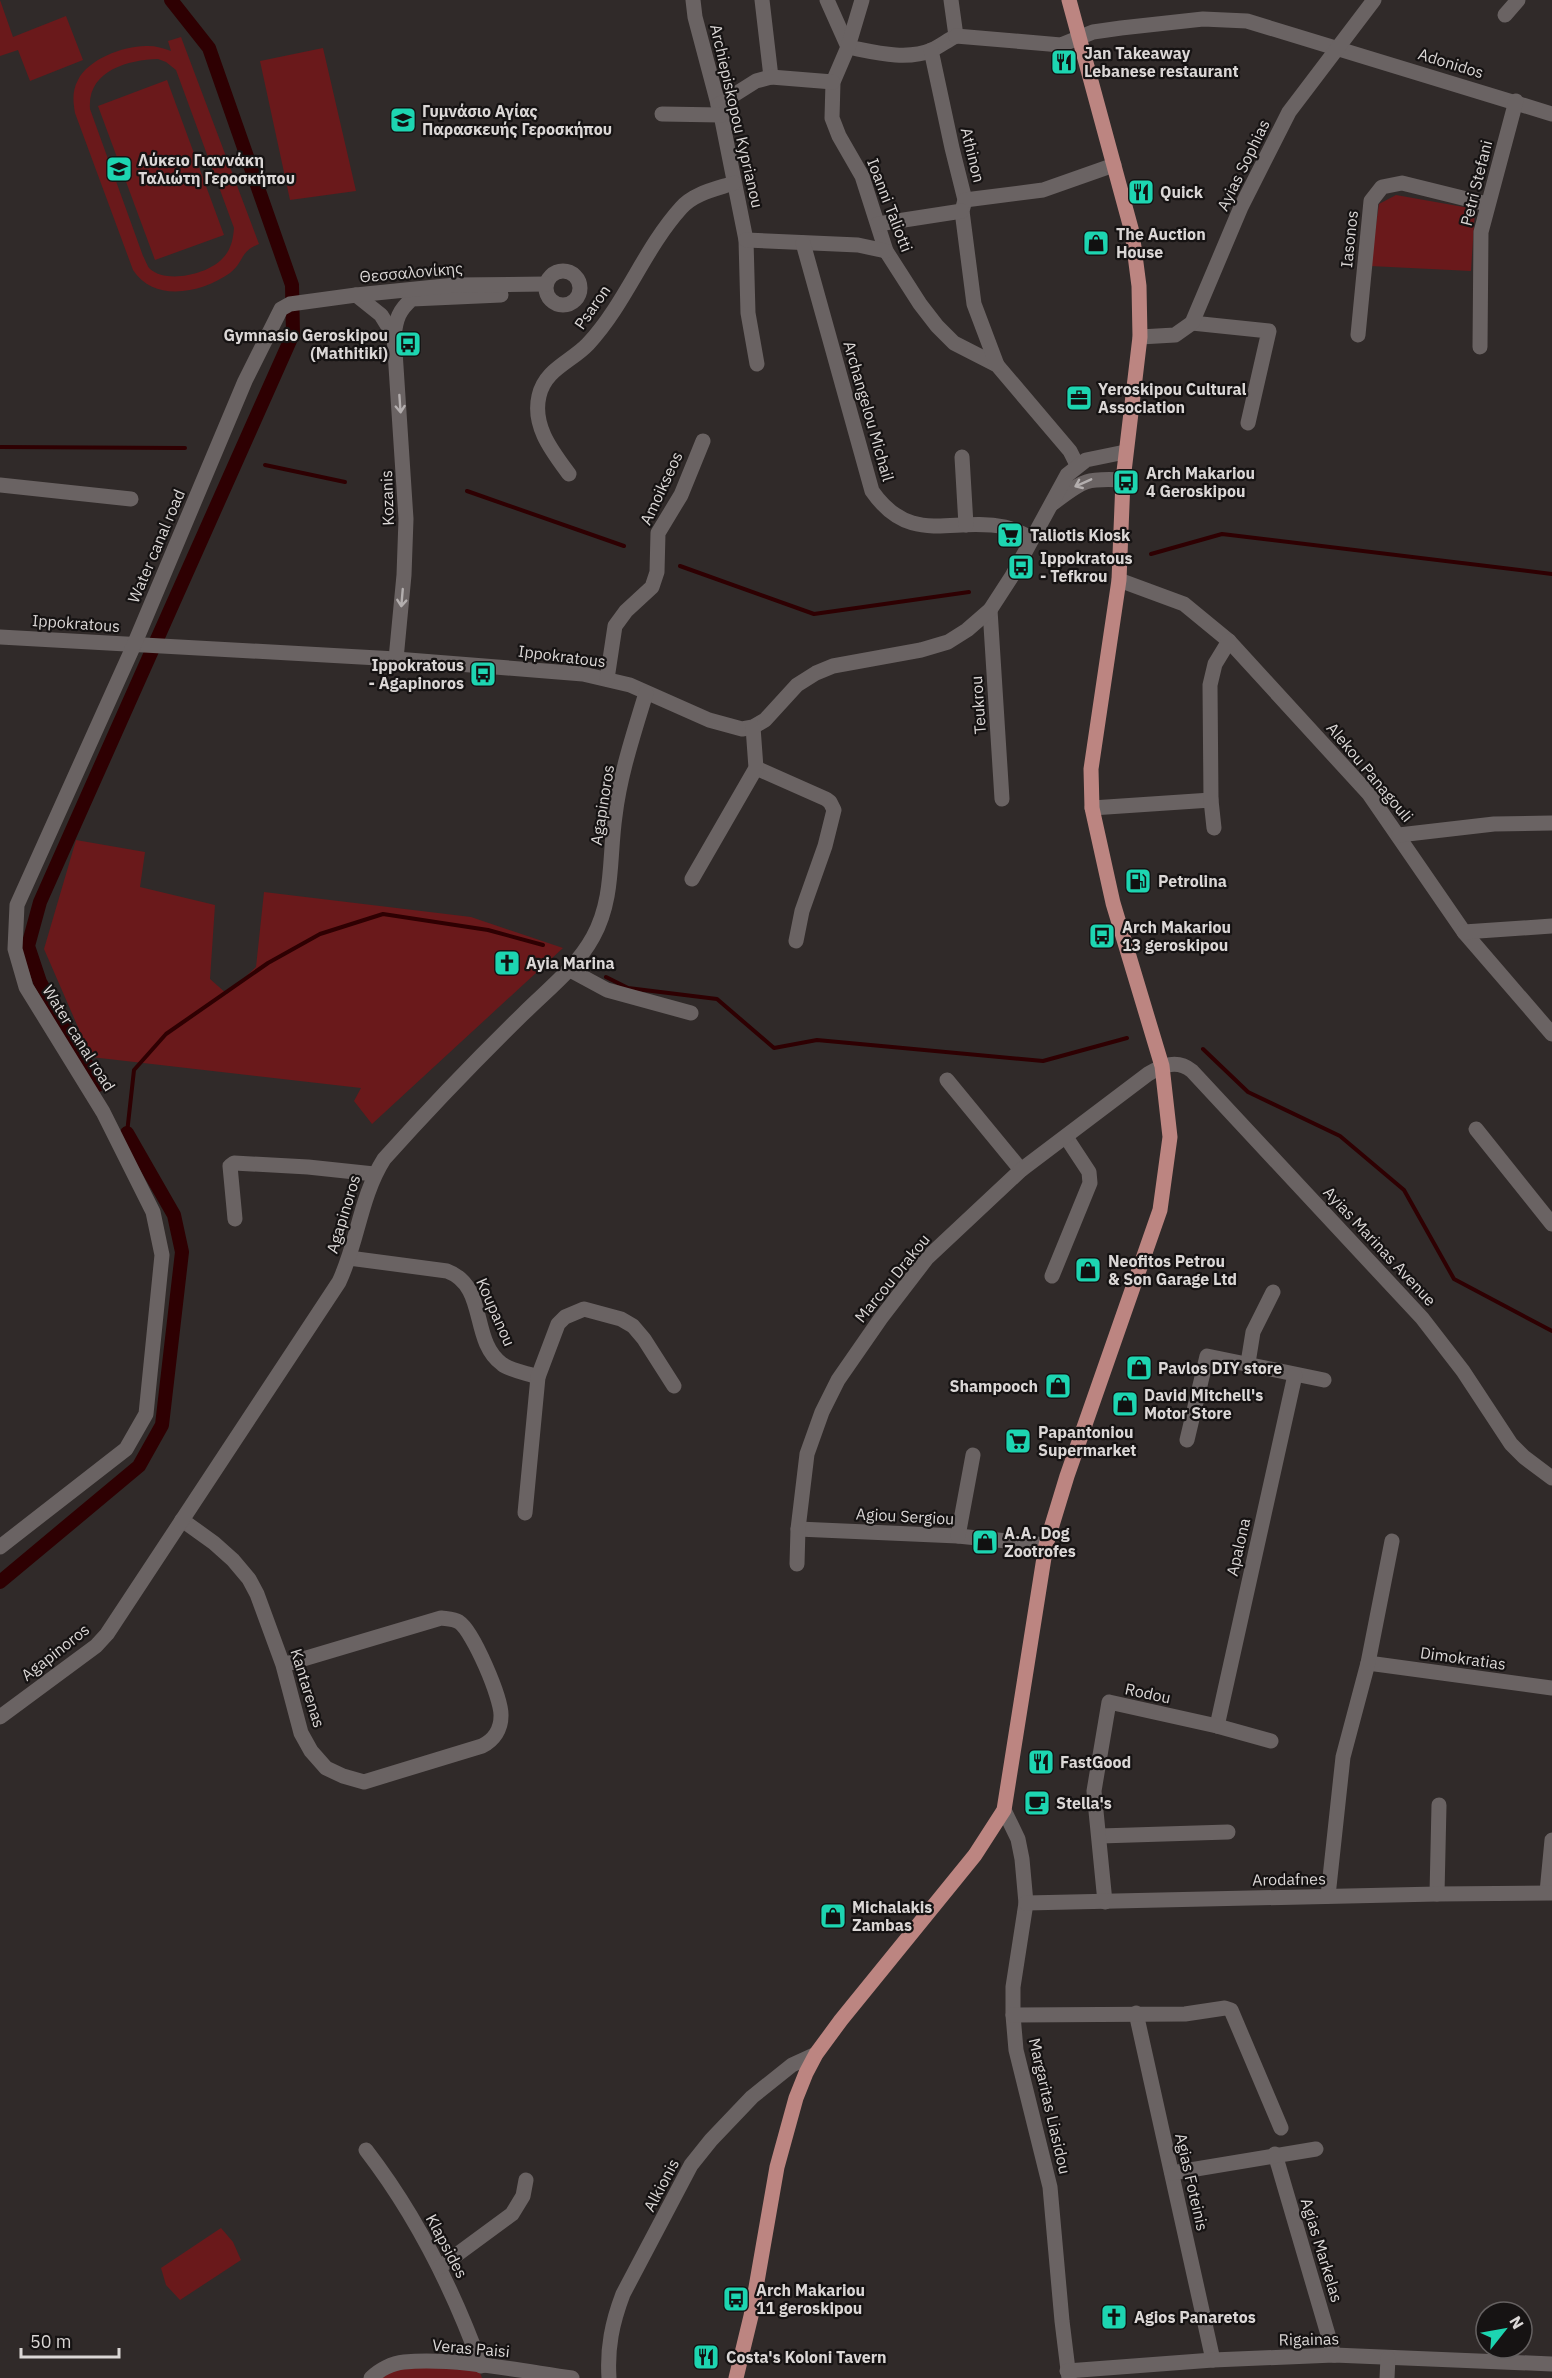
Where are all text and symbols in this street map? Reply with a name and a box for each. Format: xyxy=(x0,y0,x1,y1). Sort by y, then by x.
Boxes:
street label: Archiepiskopou Kyprianou xyxy=(706,22,768,210)
place label: Jan Takeaway Lebanese restaurant xyxy=(1084,43,1239,81)
street label: Adonidos xyxy=(1416,44,1486,82)
restaurant icon: Jan Takeaway Lebanese restaurant xyxy=(1049,47,1079,77)
place label: Γυμνάσιο Αγίας Παρασκευής Γεροσκήπου xyxy=(422,101,612,139)
school or university icon: Γυμνάσιο Αγίας Παρασκευής Γεροσκήπου xyxy=(388,105,418,135)
street label: Ayias Sophias xyxy=(1212,116,1274,214)
street label: Athinon xyxy=(957,125,989,185)
street label: Petri Stefani xyxy=(1456,138,1496,228)
place label: Λύκειο Γιαννάκη Ταλιώτη Γεροσκήπου xyxy=(138,150,295,188)
school or university icon: Λύκειο Γιαννάκη Ταλιώτη Γεροσκήπου xyxy=(104,154,134,184)
street label: Ioanni Taliotti xyxy=(863,155,917,255)
restaurant icon: Quick xyxy=(1126,177,1156,207)
place label: Quick xyxy=(1160,182,1204,202)
street label: Iasonos xyxy=(1336,209,1362,269)
place label: The Auction House xyxy=(1116,224,1206,262)
shop icon: The Auction House xyxy=(1081,228,1111,258)
street label: Θεσσαλονίκης xyxy=(359,258,464,286)
street label: Psaron xyxy=(570,281,614,333)
place label: Gymnasio Geroskipou (Mathitiki) xyxy=(224,325,388,363)
bus stop icon: Gymnasio Geroskipou (Mathitiki) xyxy=(393,329,423,359)
street label: Archangelou Michail xyxy=(839,338,899,484)
place label: Yeroskipou Cultural Association xyxy=(1098,379,1246,417)
office icon: Yeroskipou Cultural Association xyxy=(1064,383,1094,413)
one-way arrow xyxy=(394,393,405,413)
street label: Amoikseos xyxy=(635,448,687,528)
place label: Arch Makariou 4 Geroskipou xyxy=(1146,463,1255,501)
bus stop icon: Arch Makariou 4 Geroskipou xyxy=(1111,467,1141,497)
street label: Kozanis xyxy=(376,470,398,526)
one-way arrow xyxy=(1075,478,1093,490)
street label: Water canal road xyxy=(123,486,189,606)
supermarket icon: Taliotis Kiosk xyxy=(995,520,1025,550)
place label: Taliotis Kiosk xyxy=(1030,525,1131,545)
place label: Ippokratous - Tefkrou xyxy=(1040,548,1133,586)
bus stop icon: Ippokratous - Tefkrou xyxy=(1006,552,1036,582)
one-way arrow xyxy=(396,588,407,608)
street label: Ippokratous xyxy=(31,610,121,636)
street label: Ippokratous xyxy=(517,641,607,671)
place label: Ippokratous - Agapinoros xyxy=(369,655,464,693)
bus stop icon: Ippokratous - Agapinoros xyxy=(468,659,498,689)
street label: Teukrou xyxy=(966,675,990,735)
street label: Alekou Panagouli xyxy=(1323,718,1417,826)
street label: Agapinoros xyxy=(586,763,618,847)
fuel station icon: Petrolina xyxy=(1123,866,1153,896)
place label: Petrolina xyxy=(1158,871,1227,891)
place label: Arch Makariou 13 geroskipou xyxy=(1122,917,1231,955)
bus stop icon: Arch Makariou 13 geroskipou xyxy=(1087,921,1117,951)
church icon: Ayia Marina xyxy=(492,948,522,978)
place label: Ayia Marina xyxy=(526,953,615,973)
street label: Water canal road xyxy=(38,981,120,1095)
street label: Agapinoros xyxy=(322,1172,364,1256)
street label: Ayias Marinas Avenue xyxy=(1319,1182,1441,1310)
street label: Marcou Drakou xyxy=(850,1230,934,1326)
place label: Neofitos Petrou & Son Garage Ltd xyxy=(1108,1251,1237,1289)
shop icon: Neofitos Petrou & Son Garage Ltd xyxy=(1073,1255,1103,1285)
street label: Koupanou xyxy=(472,1275,520,1349)
shop icon: Pavlos DIY store xyxy=(1124,1353,1154,1383)
place label: Pavlos DIY store xyxy=(1158,1358,1282,1378)
shop icon: Shampooch xyxy=(1043,1371,1073,1401)
place label: Shampooch xyxy=(949,1376,1038,1396)
place label: David Mitchell's Motor Store xyxy=(1144,1385,1263,1423)
shop icon: David Mitchell's Motor Store xyxy=(1110,1389,1140,1419)
place label: Papantoniou Supermarket xyxy=(1038,1422,1137,1460)
supermarket icon: Papantoniou Supermarket xyxy=(1003,1426,1033,1456)
street label: Agiou Sergiou xyxy=(855,1503,955,1529)
street label: Apalona xyxy=(1222,1516,1254,1578)
place label: A.A. Dog Zootrofes xyxy=(1004,1523,1076,1561)
shop icon: A.A. Dog Zootrofes xyxy=(970,1527,1000,1557)
street label: Agapinoros xyxy=(17,1619,93,1685)
street label: Dimokratias xyxy=(1419,1642,1507,1674)
street label: Kantarenas xyxy=(286,1646,330,1730)
street label: Rodou xyxy=(1123,1678,1173,1708)
restaurant icon: FastGood xyxy=(1026,1747,1056,1777)
place label: FastGood xyxy=(1060,1752,1131,1772)
cafe icon: Stella's xyxy=(1022,1788,1052,1818)
place label: Stella's xyxy=(1056,1793,1112,1813)
street label: Arodafnes xyxy=(1252,1868,1326,1890)
place label: Michalakis Zambas xyxy=(852,1897,932,1935)
shop icon: Michalakis Zambas xyxy=(818,1901,848,1931)
street label: Margaritas Liasidou xyxy=(1025,2036,1075,2176)
street label: Agias Foteinis xyxy=(1171,2131,1213,2233)
street label: Alkionis xyxy=(639,2155,683,2215)
street label: Agias Markelas xyxy=(1297,2196,1347,2304)
street label: Klapsides xyxy=(422,2210,472,2282)
place label: Arch Makariou 11 geroskipou xyxy=(756,2280,865,2318)
bus stop icon: Arch Makariou 11 geroskipou xyxy=(721,2284,751,2314)
north arrow xyxy=(1474,2300,1534,2360)
church icon: Agios Panaretos xyxy=(1099,2302,1129,2332)
place label: Agios Panaretos xyxy=(1134,2307,1256,2327)
text: N xyxy=(1505,2312,1528,2332)
scale bar xyxy=(21,2321,118,2359)
street label: Rigainas xyxy=(1279,2328,1339,2350)
text: 50 m xyxy=(30,2330,72,2353)
street label: Veras Paisi xyxy=(431,2335,511,2361)
restaurant icon: Costa's Koloni Tavern xyxy=(691,2342,721,2372)
place label: Costa's Koloni Tavern xyxy=(726,2347,887,2367)

